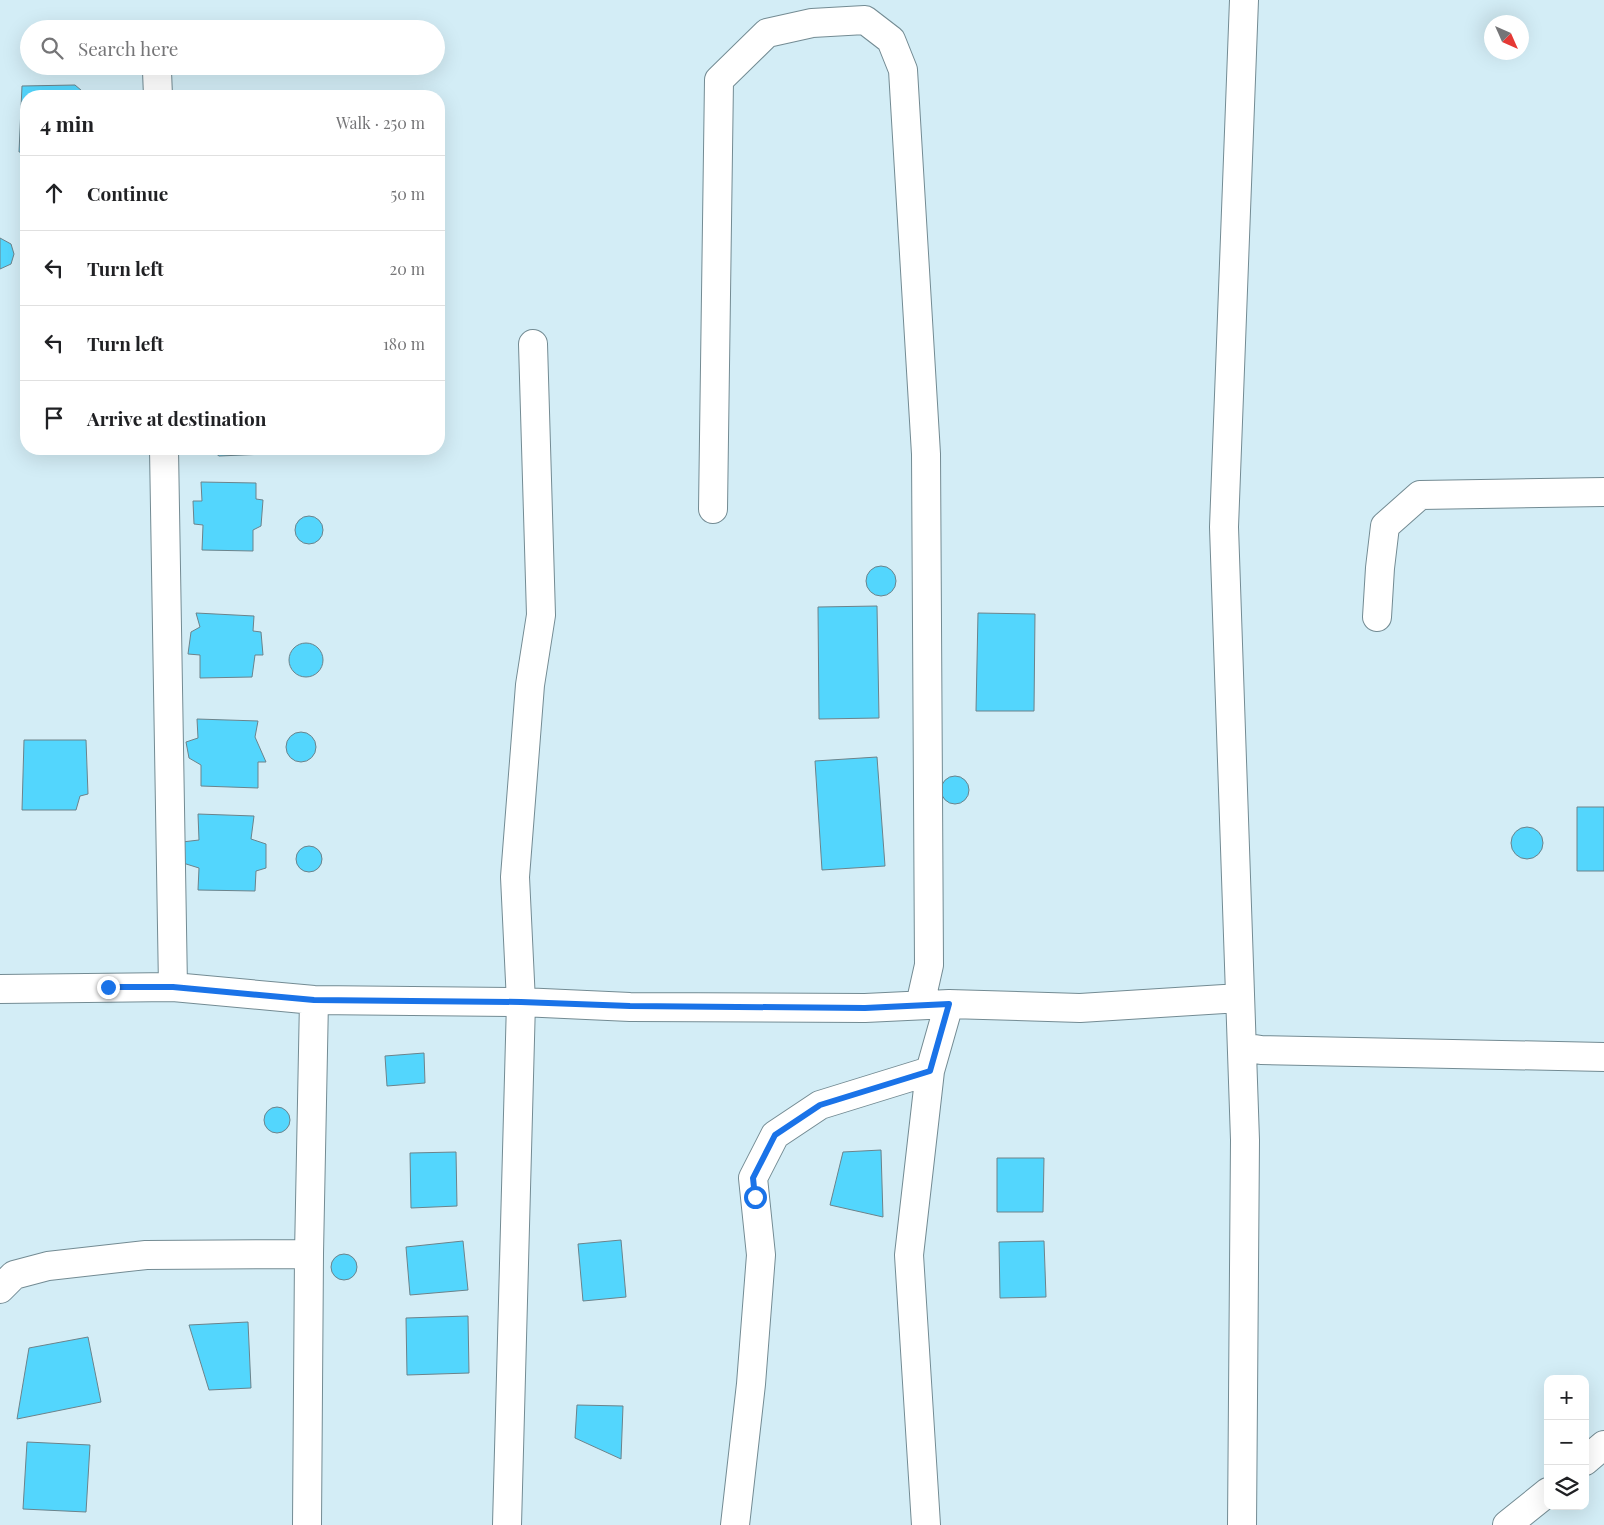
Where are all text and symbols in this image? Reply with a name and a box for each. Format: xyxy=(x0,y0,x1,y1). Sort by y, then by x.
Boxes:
north arrow xyxy=(1484,15,1529,60)
search box xyxy=(20,20,445,75)
icon: search xyxy=(38,34,66,62)
text: Search here xyxy=(78,35,178,61)
text: 4 min xyxy=(40,109,94,137)
text: Walk · 250 m xyxy=(336,112,425,133)
icon: ahead xyxy=(40,179,68,207)
text: Continue xyxy=(87,180,168,206)
text: 50 m xyxy=(391,183,425,204)
icon: left xyxy=(40,254,68,282)
text: Turn left xyxy=(87,255,164,281)
text: 20 m xyxy=(390,258,425,279)
icon: left xyxy=(40,329,68,357)
text: Turn left xyxy=(87,330,164,356)
text: 180 m xyxy=(383,333,425,354)
icon: arrive xyxy=(40,404,68,432)
text: Arrive at destination xyxy=(87,405,267,431)
route end xyxy=(97,976,120,999)
route start xyxy=(744,1186,767,1209)
map controls xyxy=(1544,1375,1589,1510)
button: + xyxy=(1544,1375,1589,1420)
button: − xyxy=(1544,1420,1589,1465)
button: layers xyxy=(1544,1465,1589,1510)

